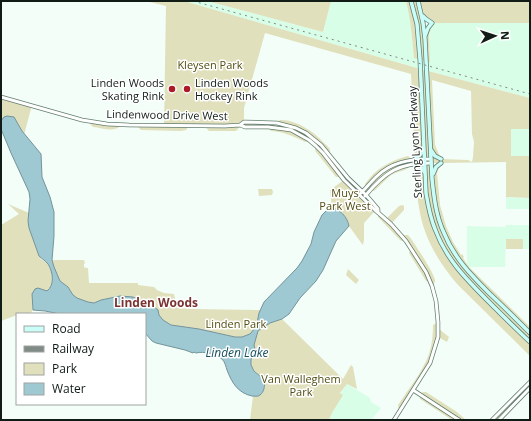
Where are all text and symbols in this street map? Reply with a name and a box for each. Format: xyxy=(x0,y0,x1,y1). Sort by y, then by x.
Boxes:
north arrow xyxy=(475,16,515,56)
text: N xyxy=(498,31,513,40)
park label: Kleysen Park xyxy=(177,57,243,72)
place label: Linden Woods Skating Rink xyxy=(91,75,164,103)
place label: Linden Woods Hockey Rink xyxy=(195,75,268,103)
marker: Linden Woods Skating Rink xyxy=(167,84,177,94)
marker: Linden Woods Hockey Rink xyxy=(182,84,192,94)
street label: Sterling Lyon Parkway xyxy=(404,85,425,199)
street label: Lindenwood Drive West xyxy=(106,106,228,123)
park label: Muys Park West xyxy=(319,185,371,213)
district label: Linden Woods xyxy=(114,294,198,311)
legend xyxy=(16,313,146,405)
park label: Linden Park xyxy=(206,316,267,331)
text: Road xyxy=(52,320,81,337)
text: Railway xyxy=(52,340,95,357)
water label: Linden Lake xyxy=(205,344,269,361)
text: Park xyxy=(52,360,78,377)
park label: Van Walleghem Park xyxy=(261,371,341,399)
text: Water xyxy=(52,380,86,397)

